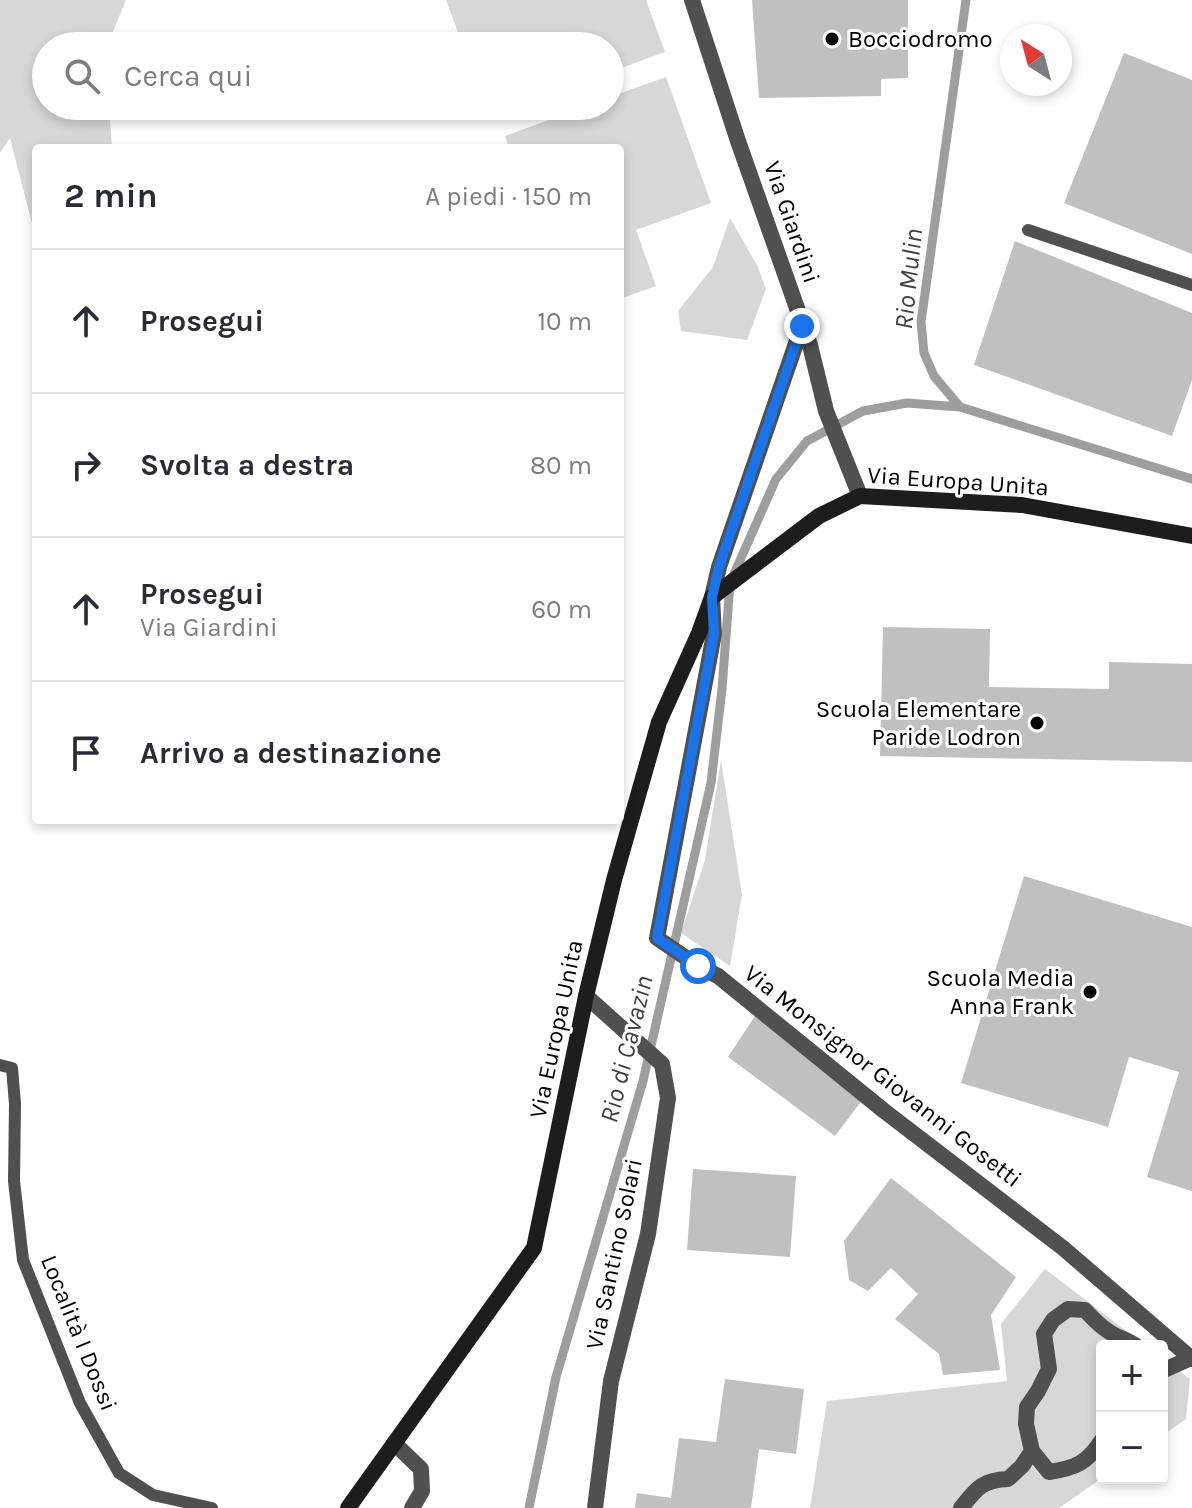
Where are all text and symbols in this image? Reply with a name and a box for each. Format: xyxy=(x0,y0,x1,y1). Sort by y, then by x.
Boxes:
north arrow xyxy=(1000,24,1072,96)
place label: Bocciodromo xyxy=(848,25,993,53)
marker: Bocciodromo xyxy=(823,30,841,48)
search box xyxy=(32,32,624,120)
icon: search xyxy=(60,54,104,98)
text: Cerca qui xyxy=(124,58,252,94)
street label: Via Giardini xyxy=(758,157,826,287)
text: 2 min xyxy=(64,176,158,216)
text: A piedi · 150 m xyxy=(425,181,592,212)
water label: Rio Mulin xyxy=(888,227,929,331)
icon: ahead xyxy=(64,299,108,343)
text: Prosegui xyxy=(140,303,264,339)
text: 10 m xyxy=(537,306,592,337)
route end xyxy=(784,308,820,344)
icon: right xyxy=(64,443,108,487)
text: Svolta a destra xyxy=(140,447,354,483)
text: 80 m xyxy=(530,450,592,481)
street label: Via Europa Unita xyxy=(866,461,1050,501)
text: Prosegui xyxy=(140,576,264,612)
icon: ahead xyxy=(64,587,108,631)
text: 60 m xyxy=(531,594,592,625)
text: Via Giardini xyxy=(140,612,278,643)
place label: Scuola Elementare Paride Lodron xyxy=(816,695,1021,751)
marker: Scuola Elementare Paride Lodron xyxy=(1028,714,1046,732)
icon: arrive xyxy=(64,731,108,775)
text: Arrivo a destinazione xyxy=(140,735,442,771)
street label: Via Europa Unita xyxy=(523,937,589,1121)
route start xyxy=(680,948,716,984)
street label: Via Monsignor Giovanni Gosetti xyxy=(739,959,1027,1193)
place label: Scuola Media Anna Frank xyxy=(927,964,1074,1020)
water label: Rio di Cavazin xyxy=(593,972,660,1126)
marker: Scuola Media Anna Frank xyxy=(1081,983,1099,1001)
street label: Via Santino Solari xyxy=(580,1156,648,1352)
street label: Località I Dossi xyxy=(35,1251,123,1415)
map controls xyxy=(1096,1340,1168,1484)
button: + xyxy=(1096,1340,1168,1412)
button: − xyxy=(1096,1412,1168,1484)

